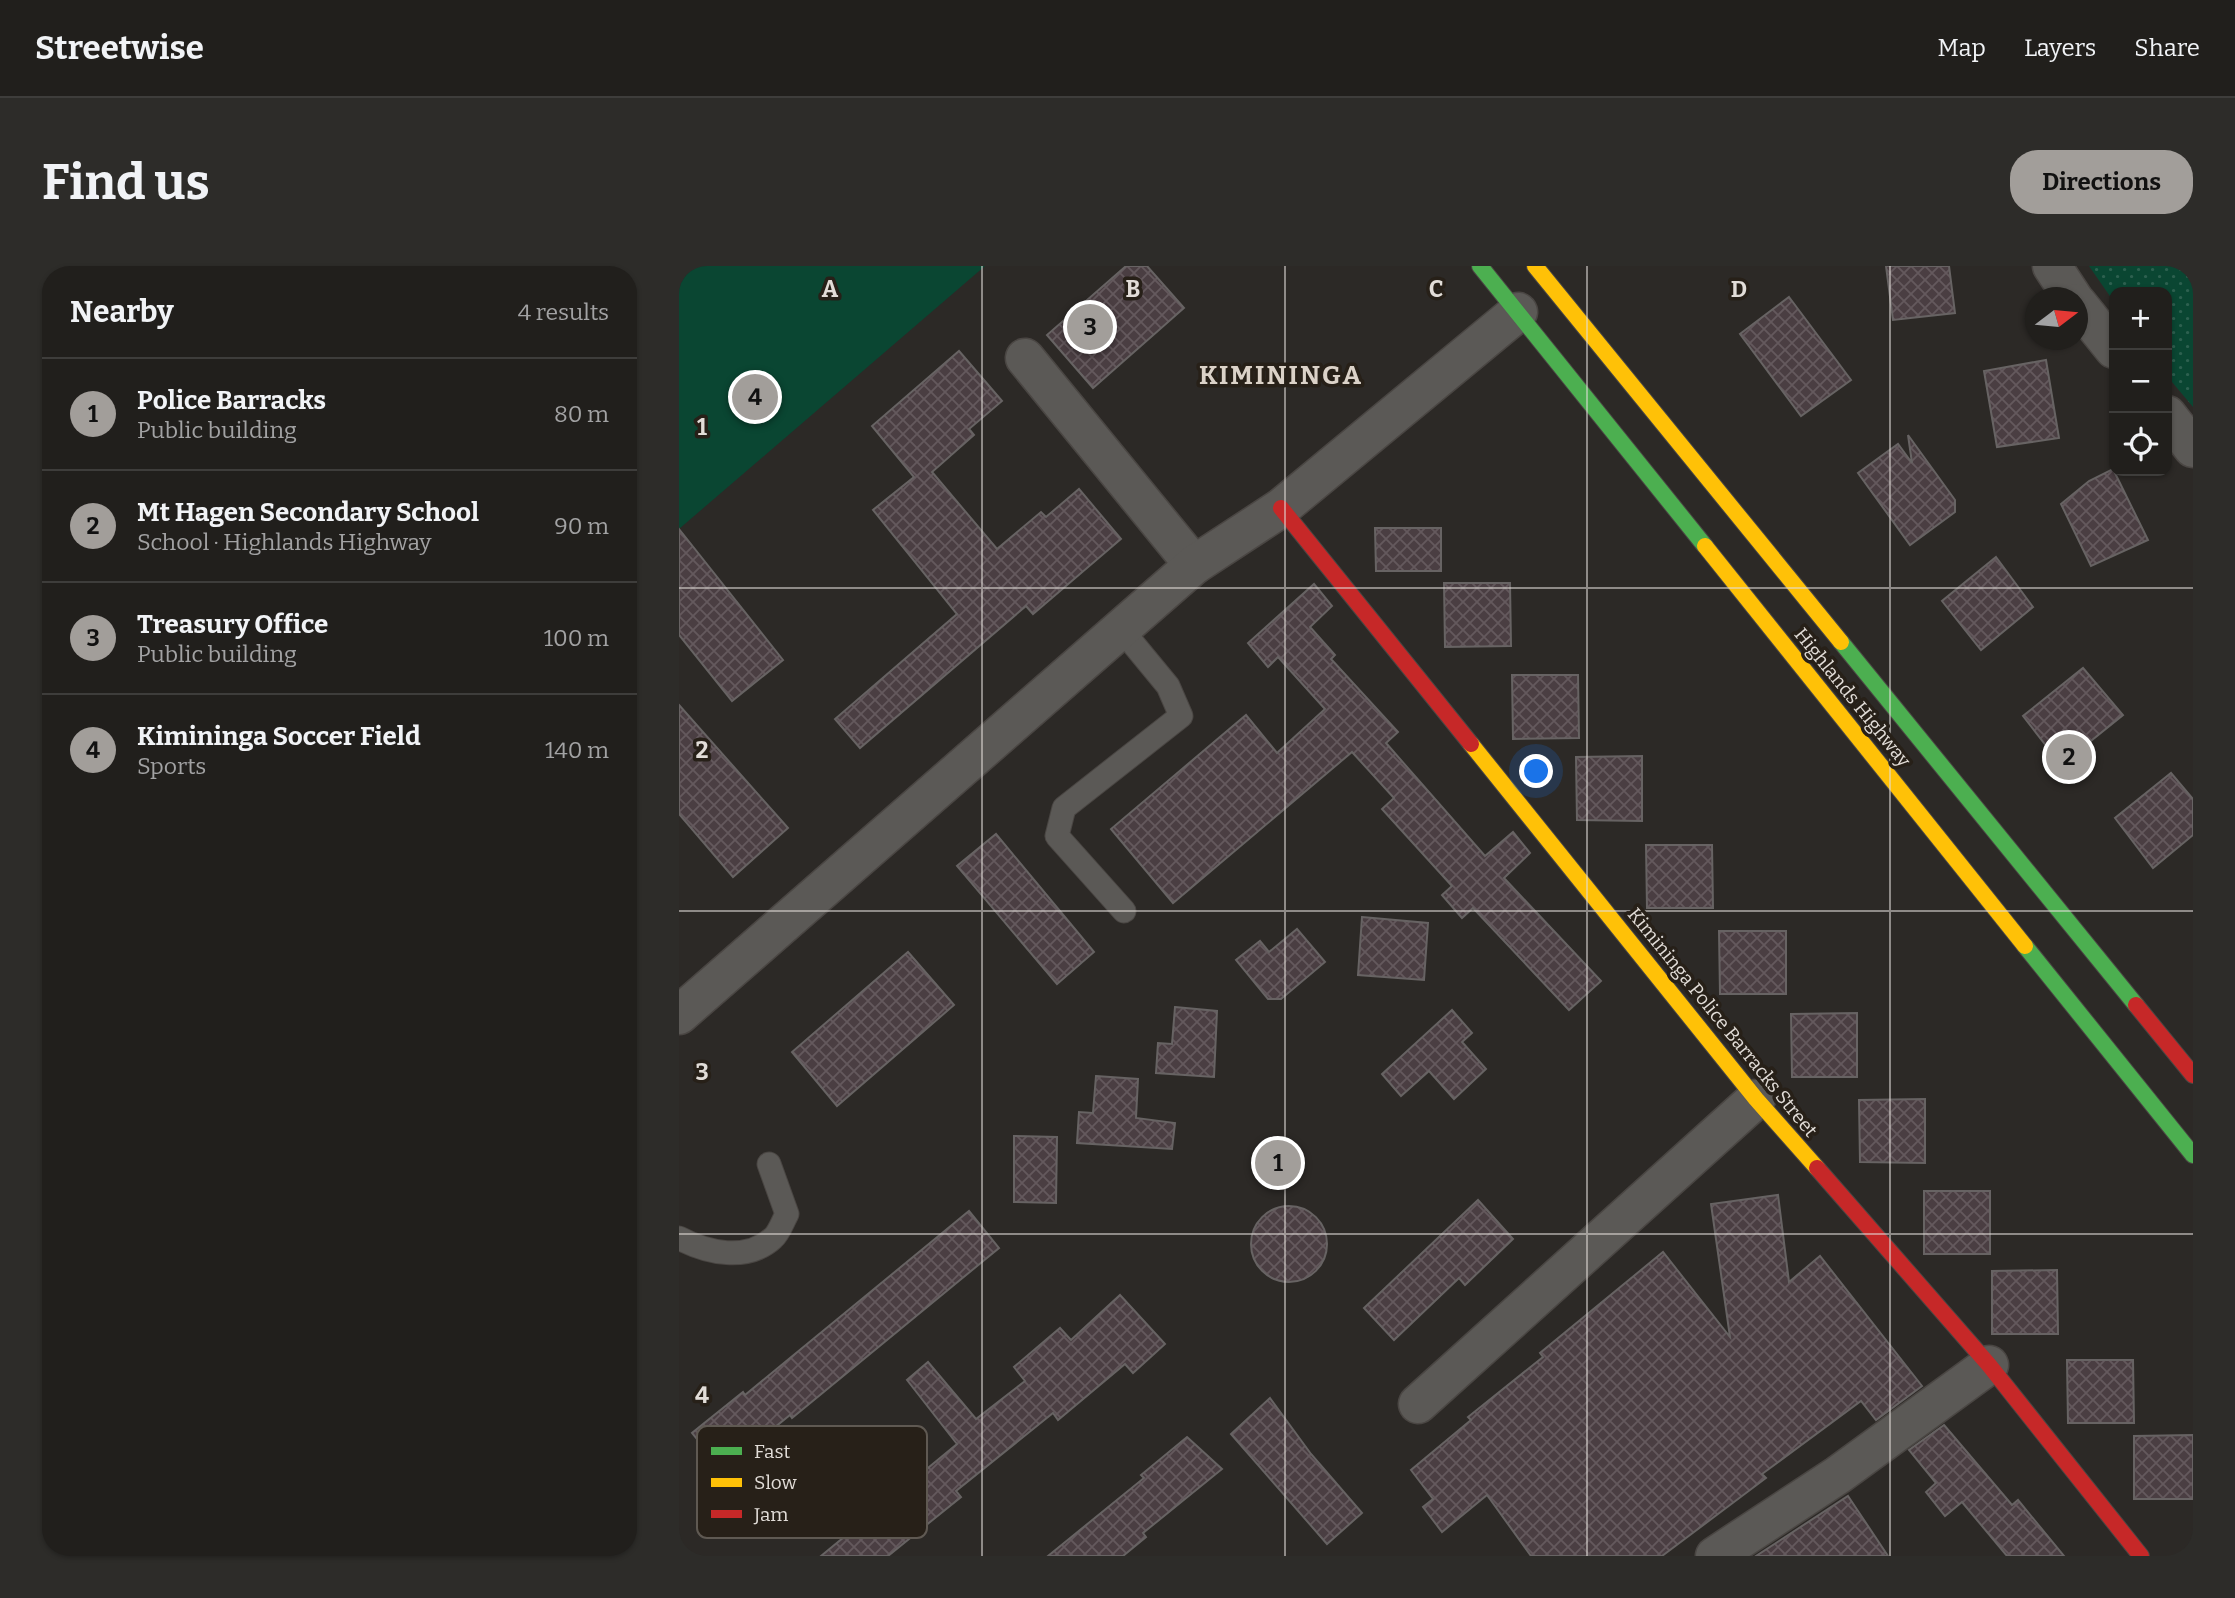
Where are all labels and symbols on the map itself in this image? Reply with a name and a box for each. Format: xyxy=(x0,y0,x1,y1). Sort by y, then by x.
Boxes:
text: A xyxy=(822,275,839,303)
text: B xyxy=(1126,275,1140,303)
text: C xyxy=(1429,275,1443,303)
text: D xyxy=(1731,275,1747,303)
north arrow xyxy=(2025,287,2088,350)
pin: 3 xyxy=(1067,301,1113,353)
district label: KIMININGA xyxy=(1199,360,1363,391)
pin: 4 xyxy=(732,371,778,423)
text: 1 xyxy=(697,413,707,441)
street label: Highlands Highway xyxy=(1790,623,1916,772)
pin: 2 xyxy=(2046,731,2092,783)
text: 2 xyxy=(696,736,709,764)
your location xyxy=(1519,754,1553,788)
street label: Kimininga Police Barracks Street xyxy=(1623,903,1822,1142)
text: 3 xyxy=(695,1058,709,1086)
pin: 1 xyxy=(1255,1137,1301,1189)
text: 4 xyxy=(695,1381,709,1409)
legend xyxy=(697,1426,927,1538)
text: Fast xyxy=(754,1440,791,1463)
text: Slow xyxy=(754,1471,797,1494)
text: Jam xyxy=(753,1503,788,1526)

